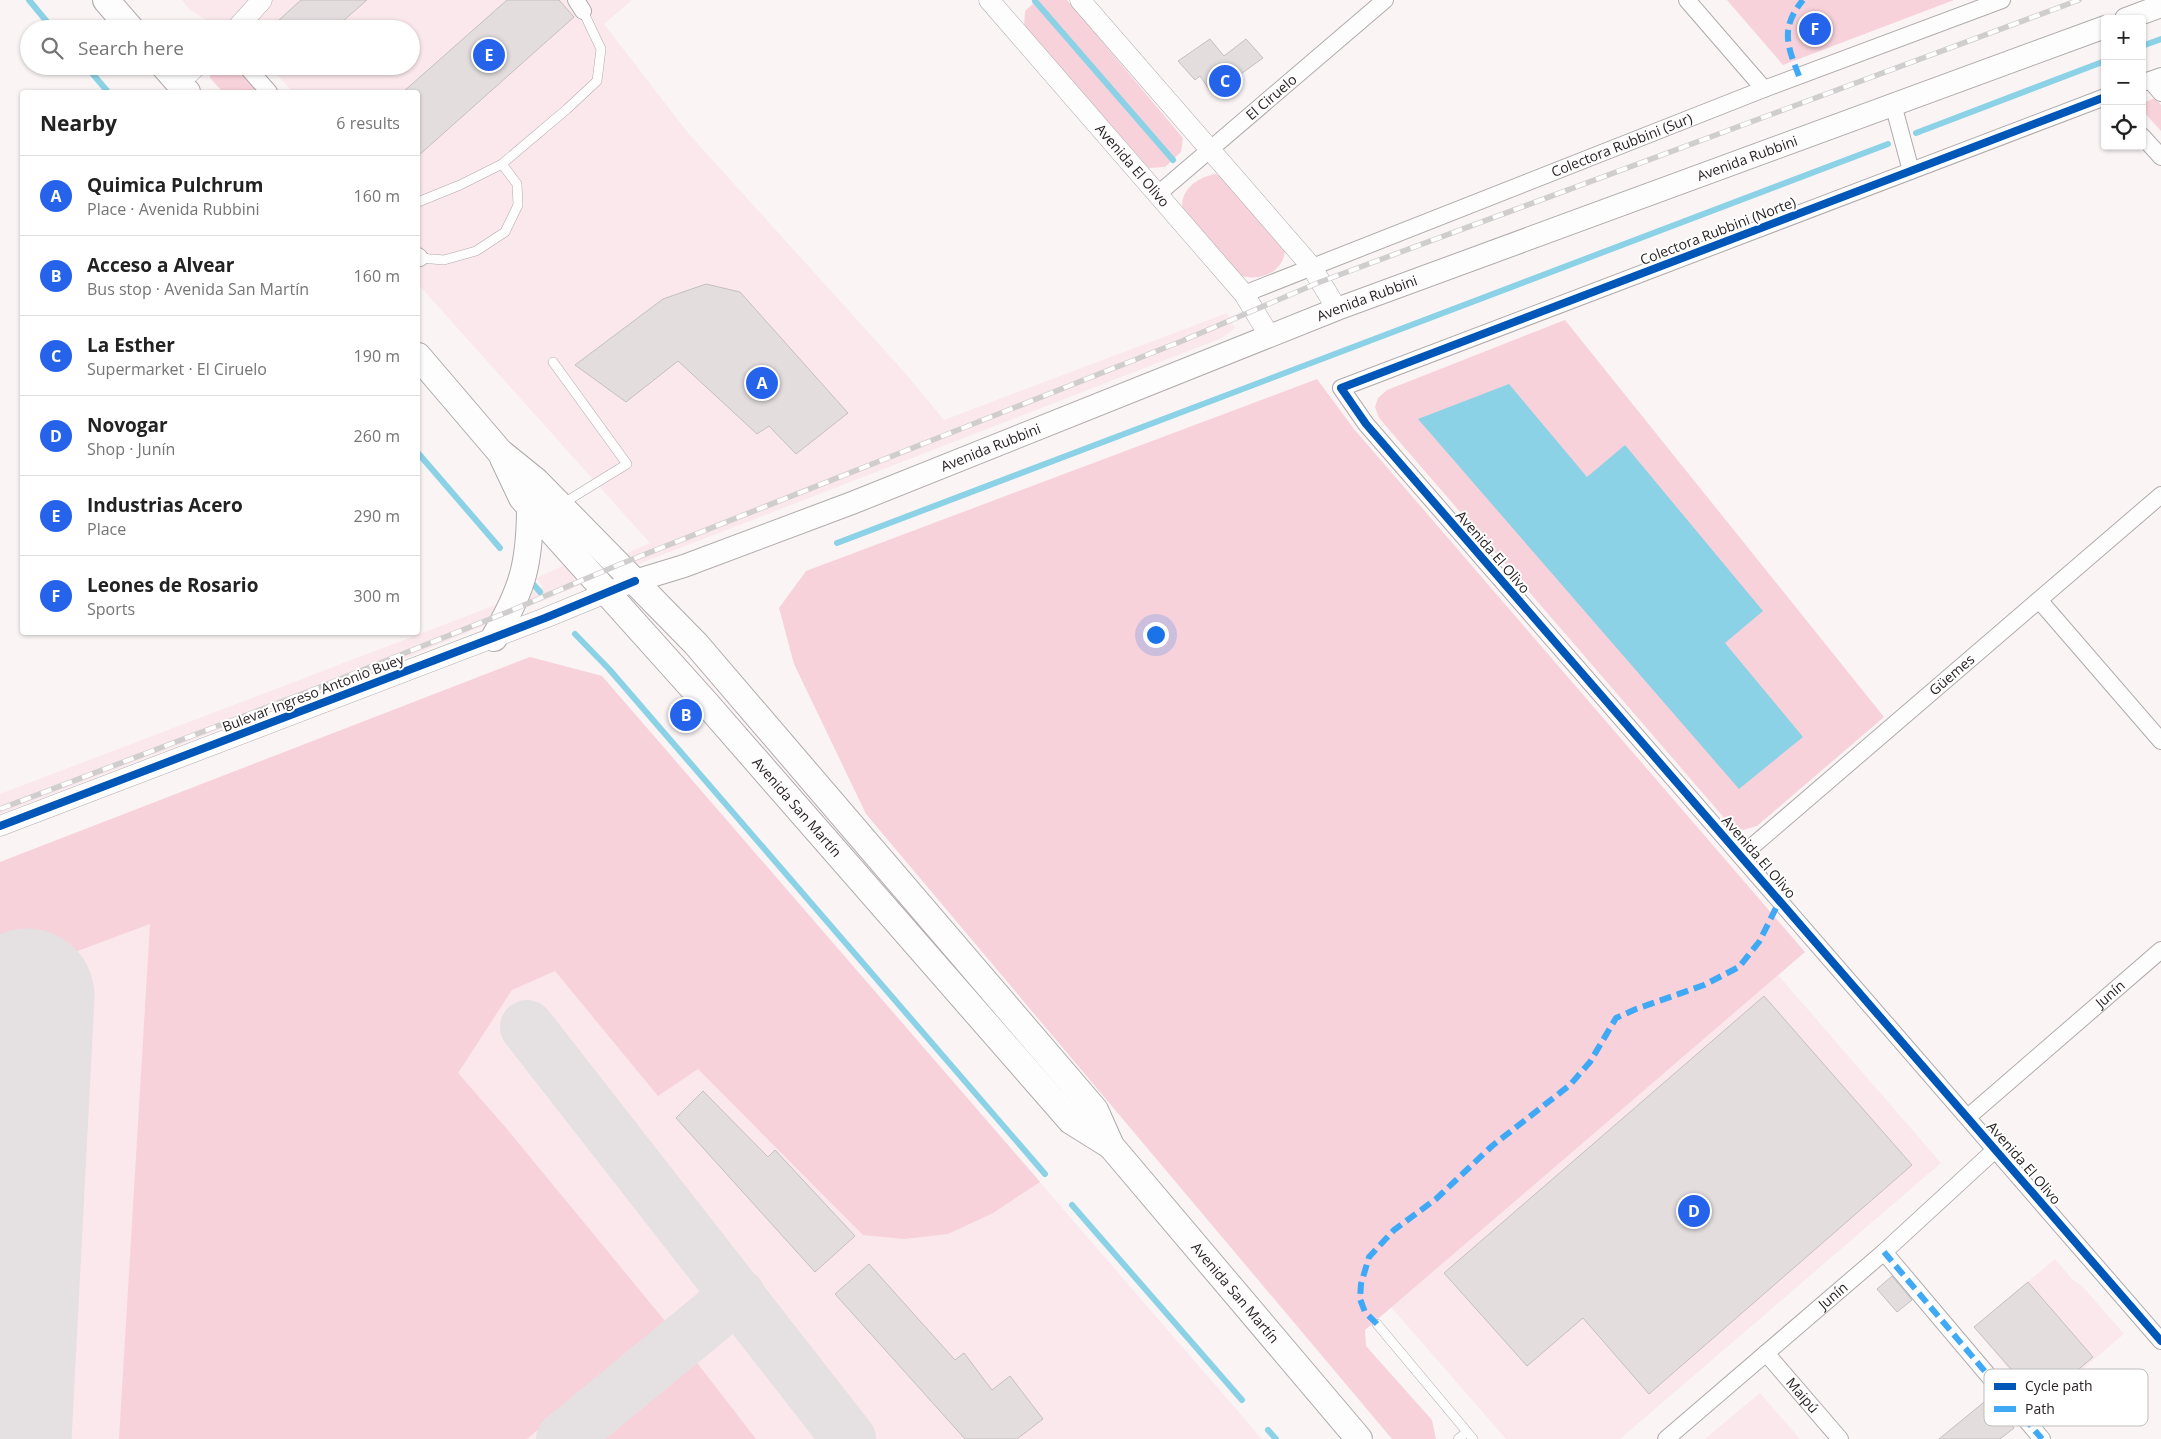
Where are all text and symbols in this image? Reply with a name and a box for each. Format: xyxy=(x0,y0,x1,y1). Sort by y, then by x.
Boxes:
pin: F xyxy=(1799,10,1831,48)
map controls xyxy=(2101,15,2146,150)
button: + xyxy=(2101,15,2146,60)
search box xyxy=(20,20,420,75)
icon: search xyxy=(38,34,66,62)
text: Search here xyxy=(78,35,184,61)
pin: E xyxy=(473,36,505,74)
button: − xyxy=(2101,60,2146,105)
pin: C xyxy=(1209,62,1241,100)
street label: El Ciruelo xyxy=(1241,70,1300,124)
button: locate xyxy=(2101,105,2146,150)
street label: Colectora Rubbini (Sur) xyxy=(1548,108,1695,181)
text: Nearby xyxy=(40,109,117,137)
text: 6 results xyxy=(336,112,400,134)
street label: Avenida El Olivo xyxy=(1092,120,1174,211)
street label: Avenida Rubbini xyxy=(1694,131,1800,185)
text: Quimica Pulchrum xyxy=(87,172,263,198)
text: A xyxy=(50,185,62,207)
text: 160 m xyxy=(354,185,400,207)
street label: Colectora Rubbini (Norte) xyxy=(1637,192,1798,269)
text: Place · Avenida Rubbini xyxy=(87,198,260,220)
text: Acceso a Alvear xyxy=(87,252,234,278)
text: B xyxy=(51,265,61,287)
text: 160 m xyxy=(354,265,400,287)
street label: Avenida Rubbini xyxy=(1314,270,1420,325)
text: Bus stop · Avenida San Martín xyxy=(87,278,309,300)
text: La Esther xyxy=(87,332,175,358)
text: C xyxy=(51,345,61,367)
text: 190 m xyxy=(354,345,400,367)
text: Supermarket · El Ciruelo xyxy=(87,358,267,380)
pin: A xyxy=(746,364,778,402)
text: Novogar xyxy=(87,412,168,438)
street label: Avenida Rubbini xyxy=(938,419,1043,476)
text: D xyxy=(50,425,62,447)
text: 260 m xyxy=(354,425,400,447)
text: Shop · Junín xyxy=(87,438,175,460)
text: Industrias Acero xyxy=(87,492,243,518)
text: E xyxy=(52,505,60,527)
text: 290 m xyxy=(354,505,400,527)
street label: Avenida El Olivo xyxy=(1452,506,1535,597)
text: Place xyxy=(87,518,126,540)
text: Leones de Rosario xyxy=(87,572,258,598)
text: F xyxy=(52,585,60,607)
text: 300 m xyxy=(354,585,400,607)
text: Sports xyxy=(87,598,135,620)
your location xyxy=(1143,622,1169,648)
street label: Bulevar Ingreso Antonio Buey xyxy=(219,649,407,736)
street label: Güemes xyxy=(1925,649,1978,699)
pin: B xyxy=(670,696,702,734)
street label: Avenida San Martín xyxy=(748,753,846,861)
street label: Avenida El Olivo xyxy=(1718,811,1801,902)
street label: Junín xyxy=(2090,976,2129,1013)
street label: Avenida El Olivo xyxy=(1983,1117,2066,1208)
pin: D xyxy=(1678,1192,1710,1230)
street label: Avenida San Martín xyxy=(1187,1238,1284,1347)
street label: Junín xyxy=(1812,1277,1851,1315)
legend xyxy=(1984,1369,2148,1426)
street label: Maipú xyxy=(1782,1373,1824,1417)
text: Cycle path xyxy=(2025,1376,2093,1395)
text: Path xyxy=(2025,1399,2055,1418)

